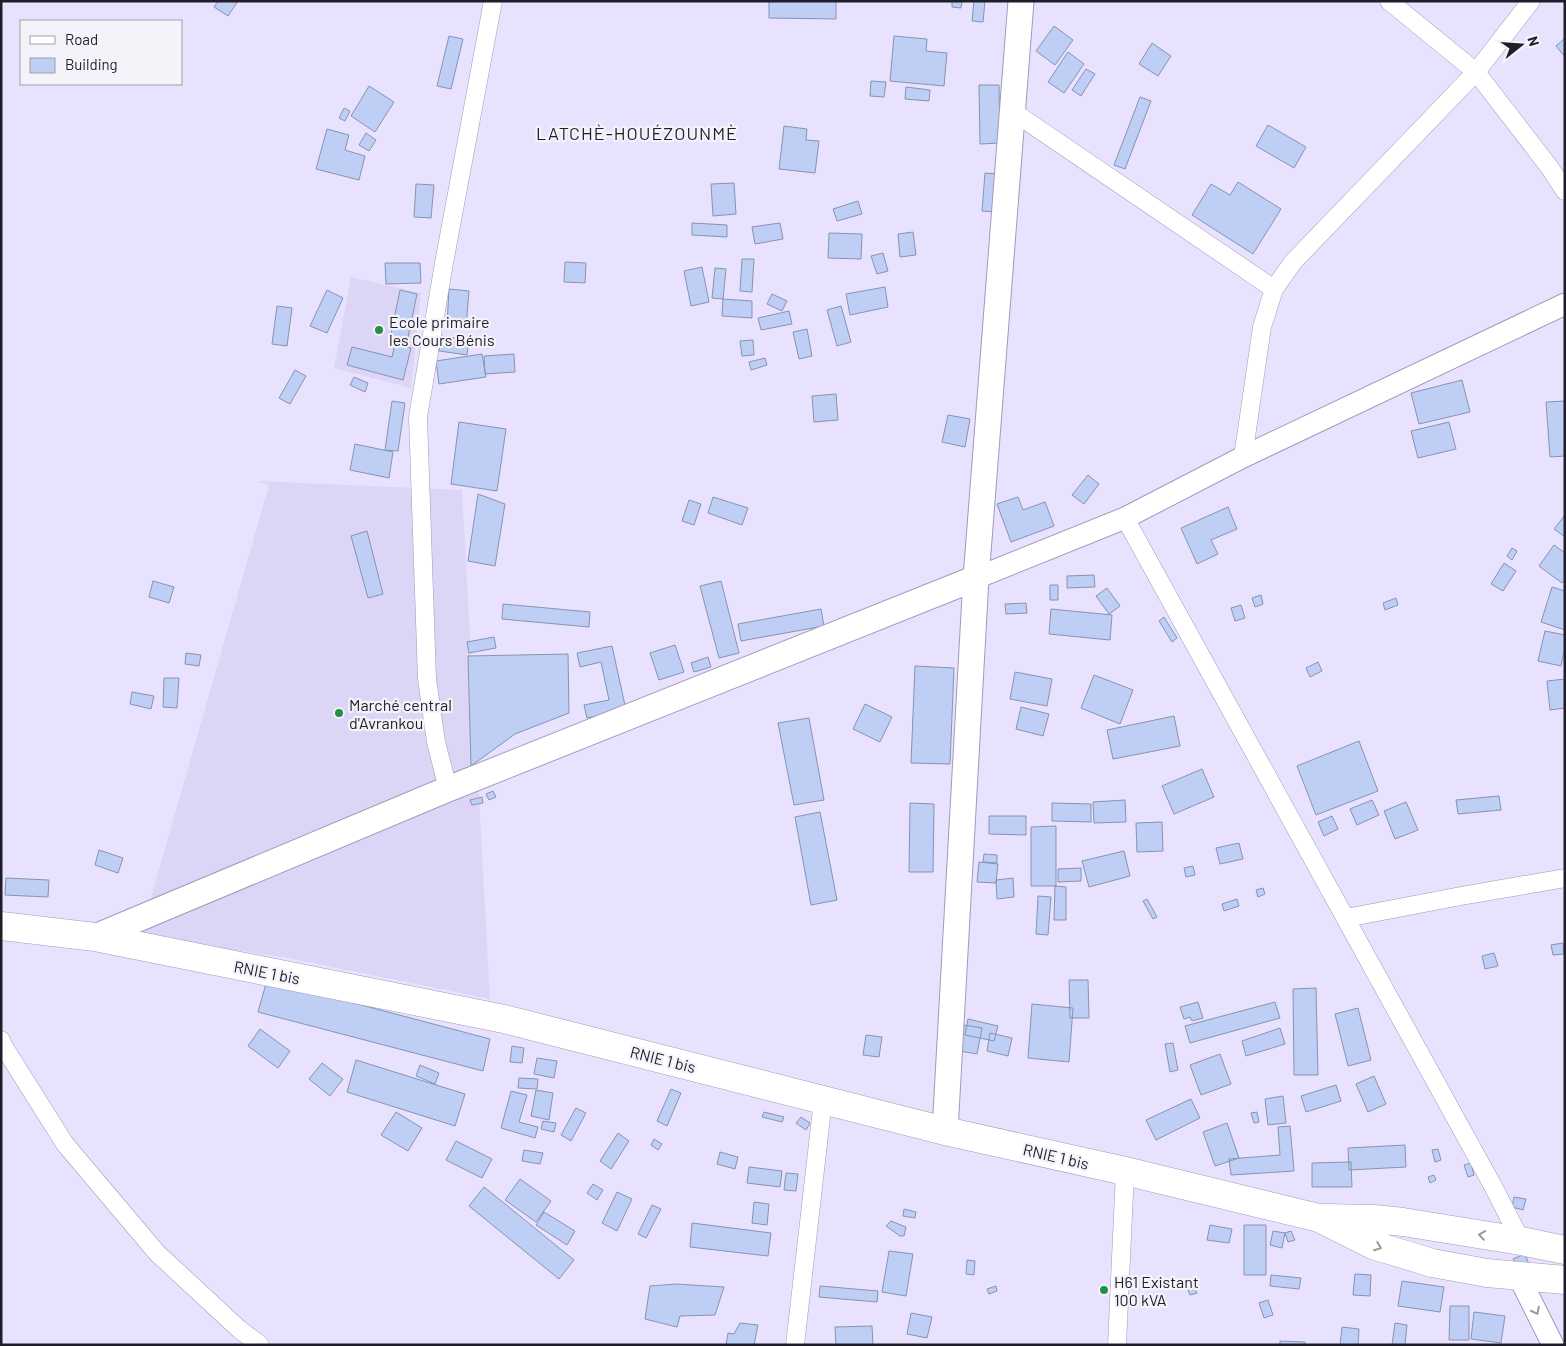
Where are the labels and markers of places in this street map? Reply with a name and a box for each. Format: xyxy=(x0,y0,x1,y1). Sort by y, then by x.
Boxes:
place label: Ecole primaire les Cours Bénis xyxy=(389,312,495,349)
marker: Ecole primaire les Cours Bénis xyxy=(373,324,385,336)
place label: Marché central d'Avrankou xyxy=(349,695,452,732)
marker: Marché central d'Avrankou xyxy=(333,707,345,719)
place label: H61 Existant 100 kVA xyxy=(1114,1272,1199,1309)
marker: H61 Existant 100 kVA xyxy=(1098,1284,1110,1296)

